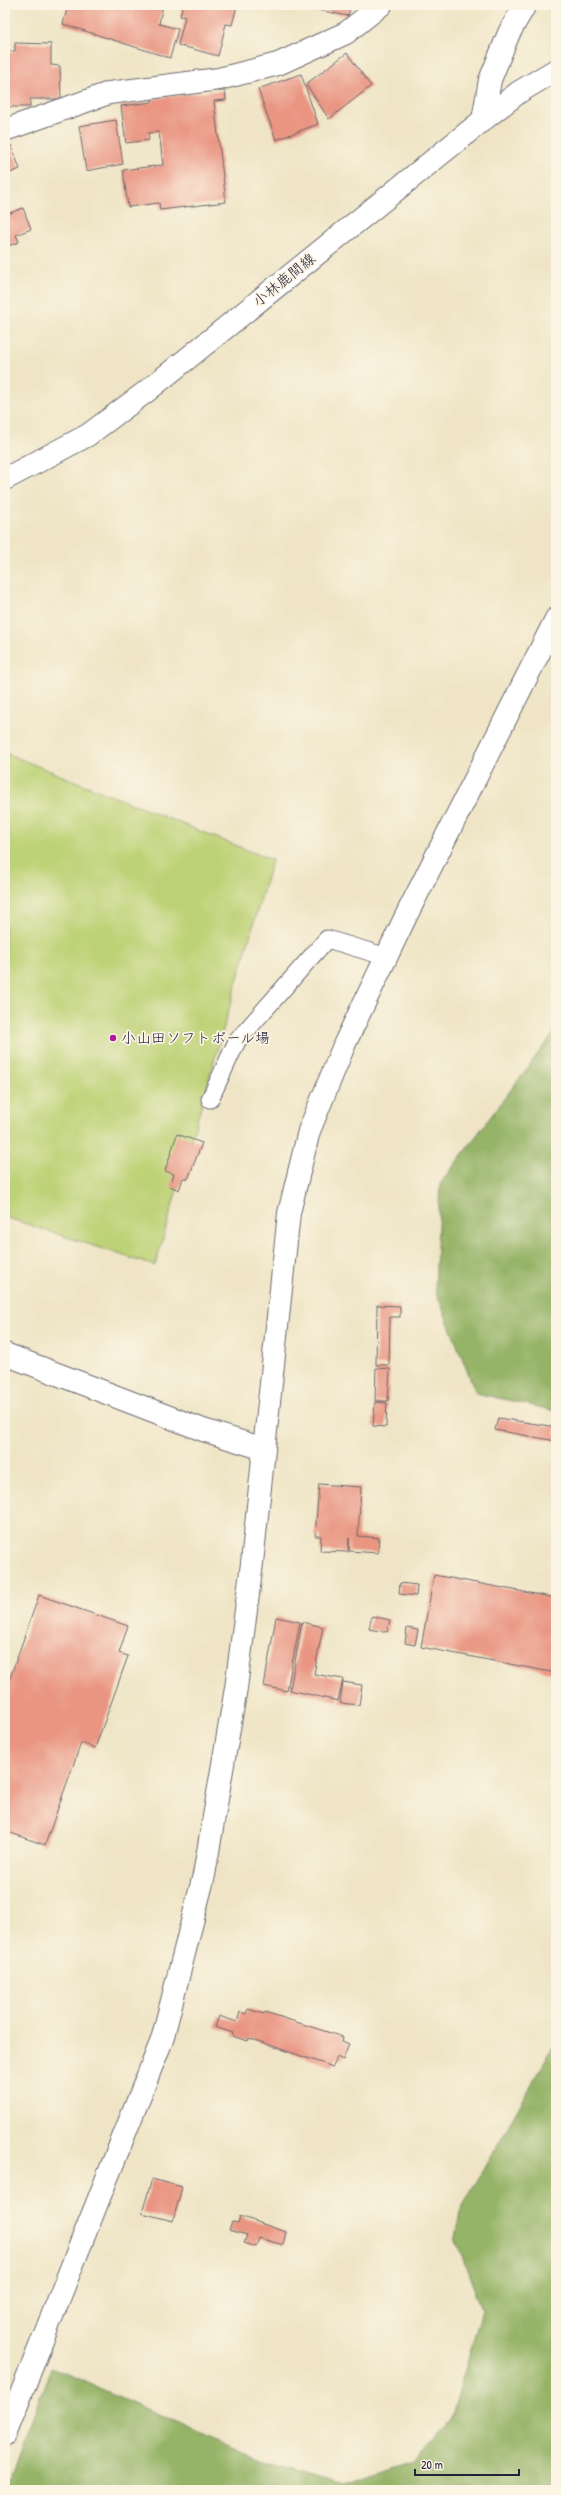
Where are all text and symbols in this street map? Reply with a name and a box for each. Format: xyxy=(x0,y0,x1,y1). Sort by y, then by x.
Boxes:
street label: 小林鹿間線 xyxy=(248,248,319,311)
place label: 小山田ソフトボール場 xyxy=(121,1027,270,1048)
marker: 小山田ソフトボール場 xyxy=(108,1033,118,1043)
scale bar xyxy=(415,2451,519,2477)
text: 20 m xyxy=(421,2456,443,2473)

